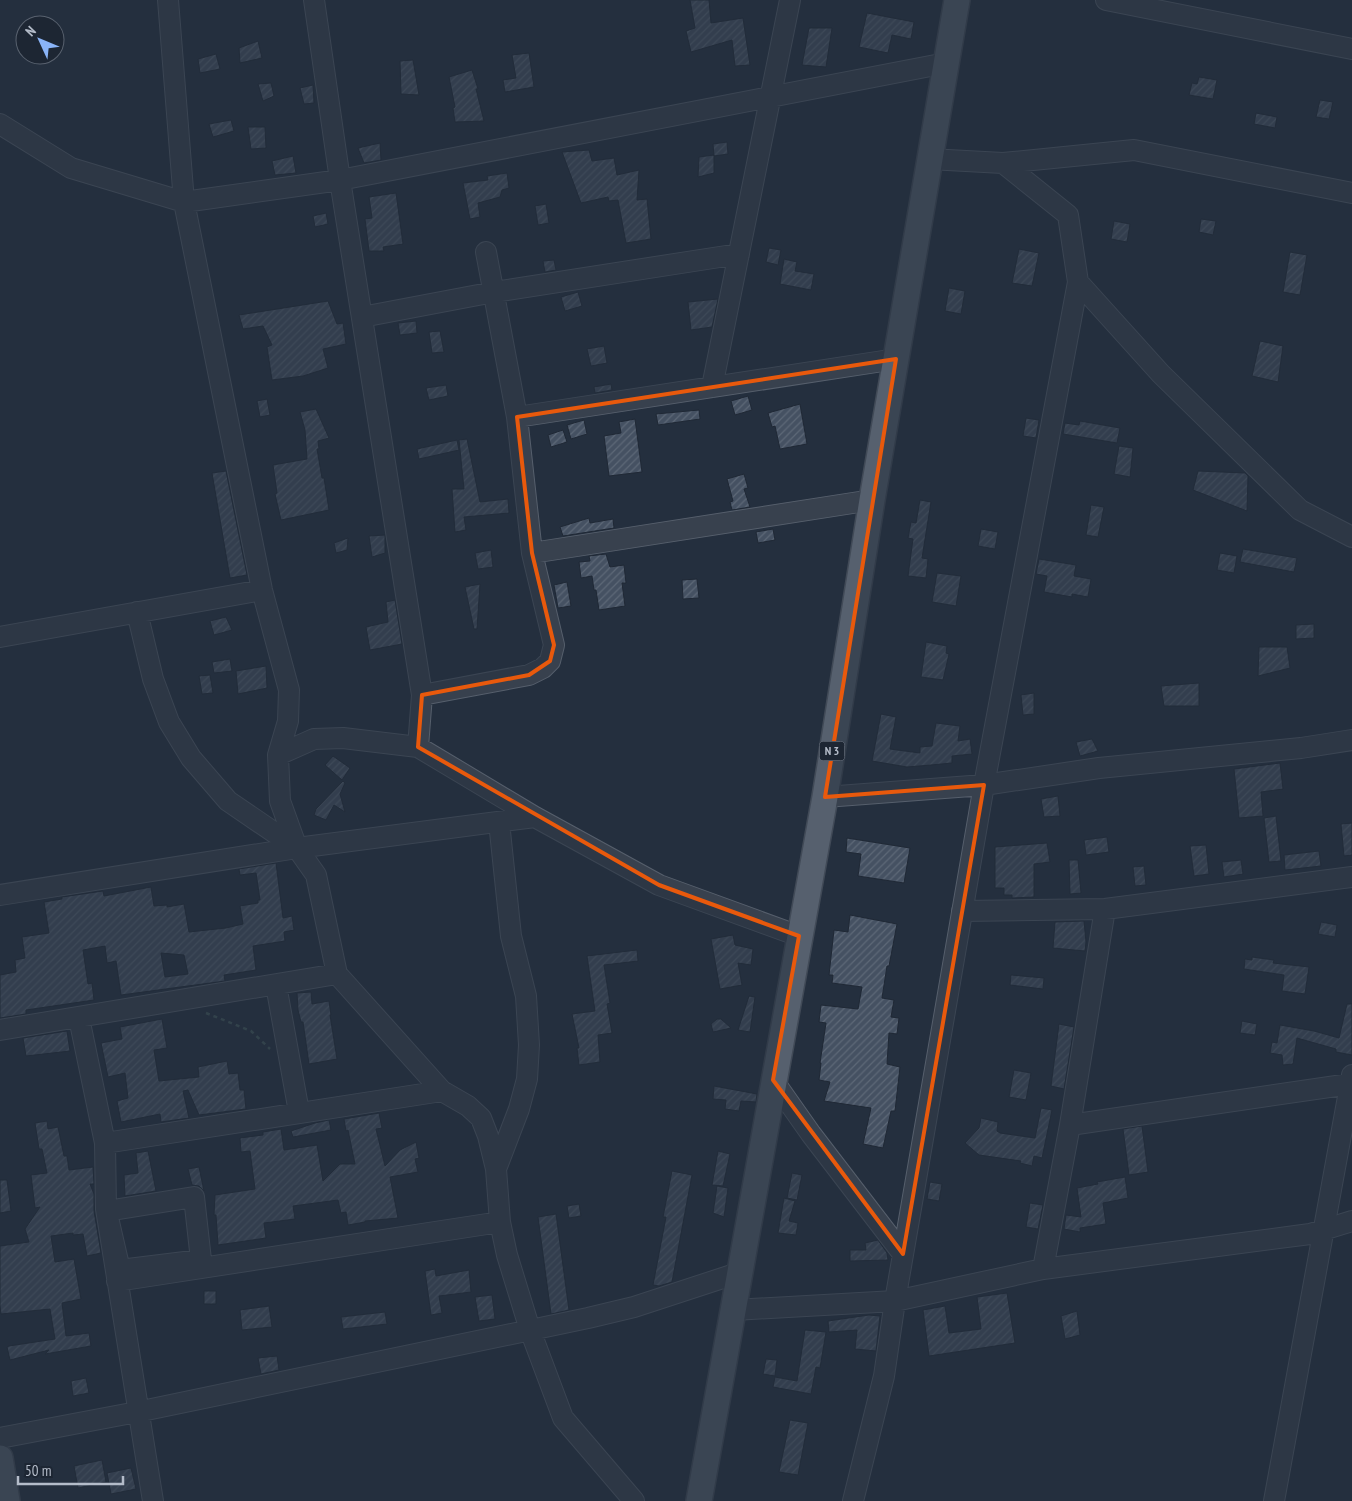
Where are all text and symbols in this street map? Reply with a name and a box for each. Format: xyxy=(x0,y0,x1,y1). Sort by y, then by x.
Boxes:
north arrow xyxy=(15,15,65,65)
text: N xyxy=(22,22,40,40)
road number: N 3 xyxy=(820,741,844,760)
scale bar xyxy=(18,1454,122,1486)
text: 50 m xyxy=(25,1461,51,1480)

